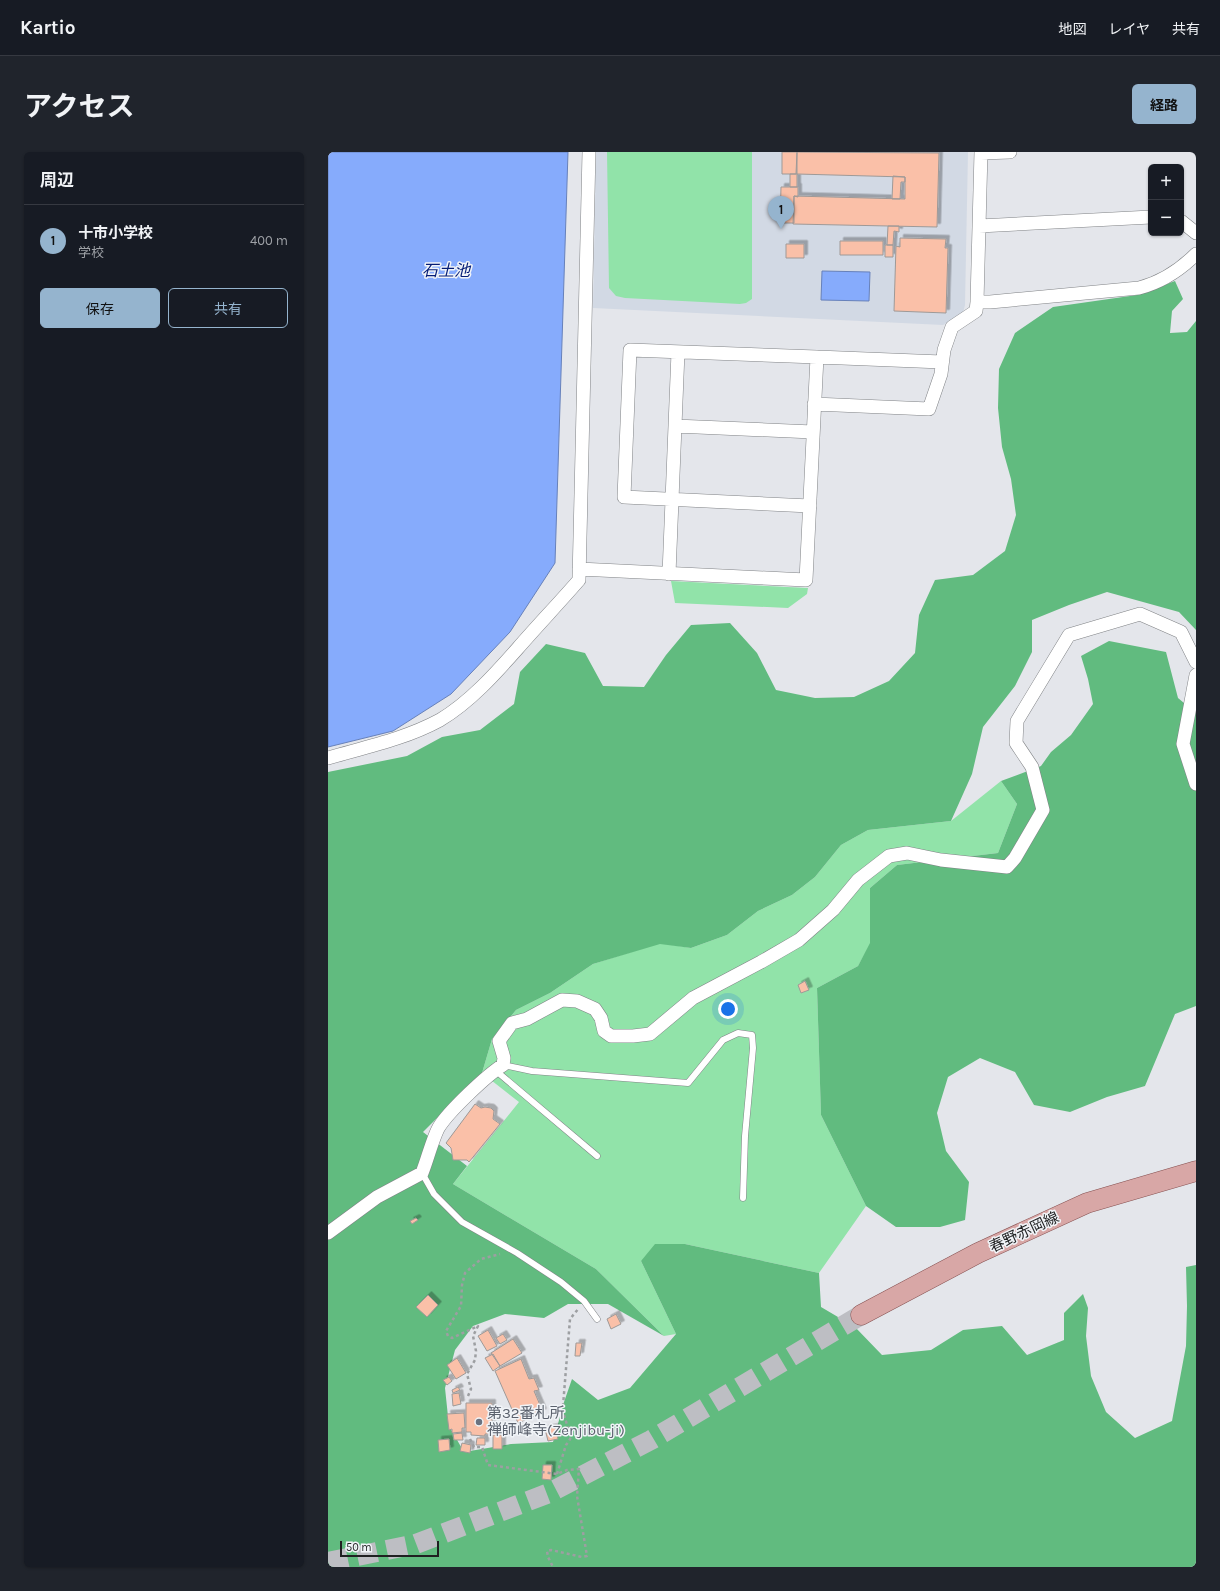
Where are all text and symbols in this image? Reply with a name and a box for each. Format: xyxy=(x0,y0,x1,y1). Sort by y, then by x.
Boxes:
text: Kartio xyxy=(20,17,75,39)
text: 地図 xyxy=(1058,21,1086,38)
text: レイヤ xyxy=(1108,21,1150,38)
text: 共有 xyxy=(1172,21,1200,38)
button: 経路 xyxy=(1132,84,1196,124)
text: アクセス xyxy=(24,90,135,123)
map controls xyxy=(1148,164,1184,236)
button: + xyxy=(1148,164,1184,200)
text: 周辺 xyxy=(40,170,74,190)
pin: 1 xyxy=(768,196,794,229)
button: − xyxy=(1148,200,1184,236)
text: 十市小学校 xyxy=(78,224,153,242)
text: 1 xyxy=(51,233,55,248)
text: 400 m xyxy=(250,233,288,248)
text: 学校 xyxy=(78,245,104,260)
water label: 石土池 xyxy=(422,261,472,280)
button: 保存 xyxy=(40,288,160,328)
button: 共有 xyxy=(168,288,288,328)
your location xyxy=(718,999,738,1019)
street label: 春野赤岡線 xyxy=(986,1208,1062,1256)
place label: 第32番札所 禅師峰寺(Zenjibu-ji) xyxy=(487,1404,625,1439)
marker: 第32番札所 禅師峰寺(Zenjibu-ji) xyxy=(474,1417,484,1427)
scale bar xyxy=(340,1539,439,1558)
text: 50 m xyxy=(346,1541,372,1554)

